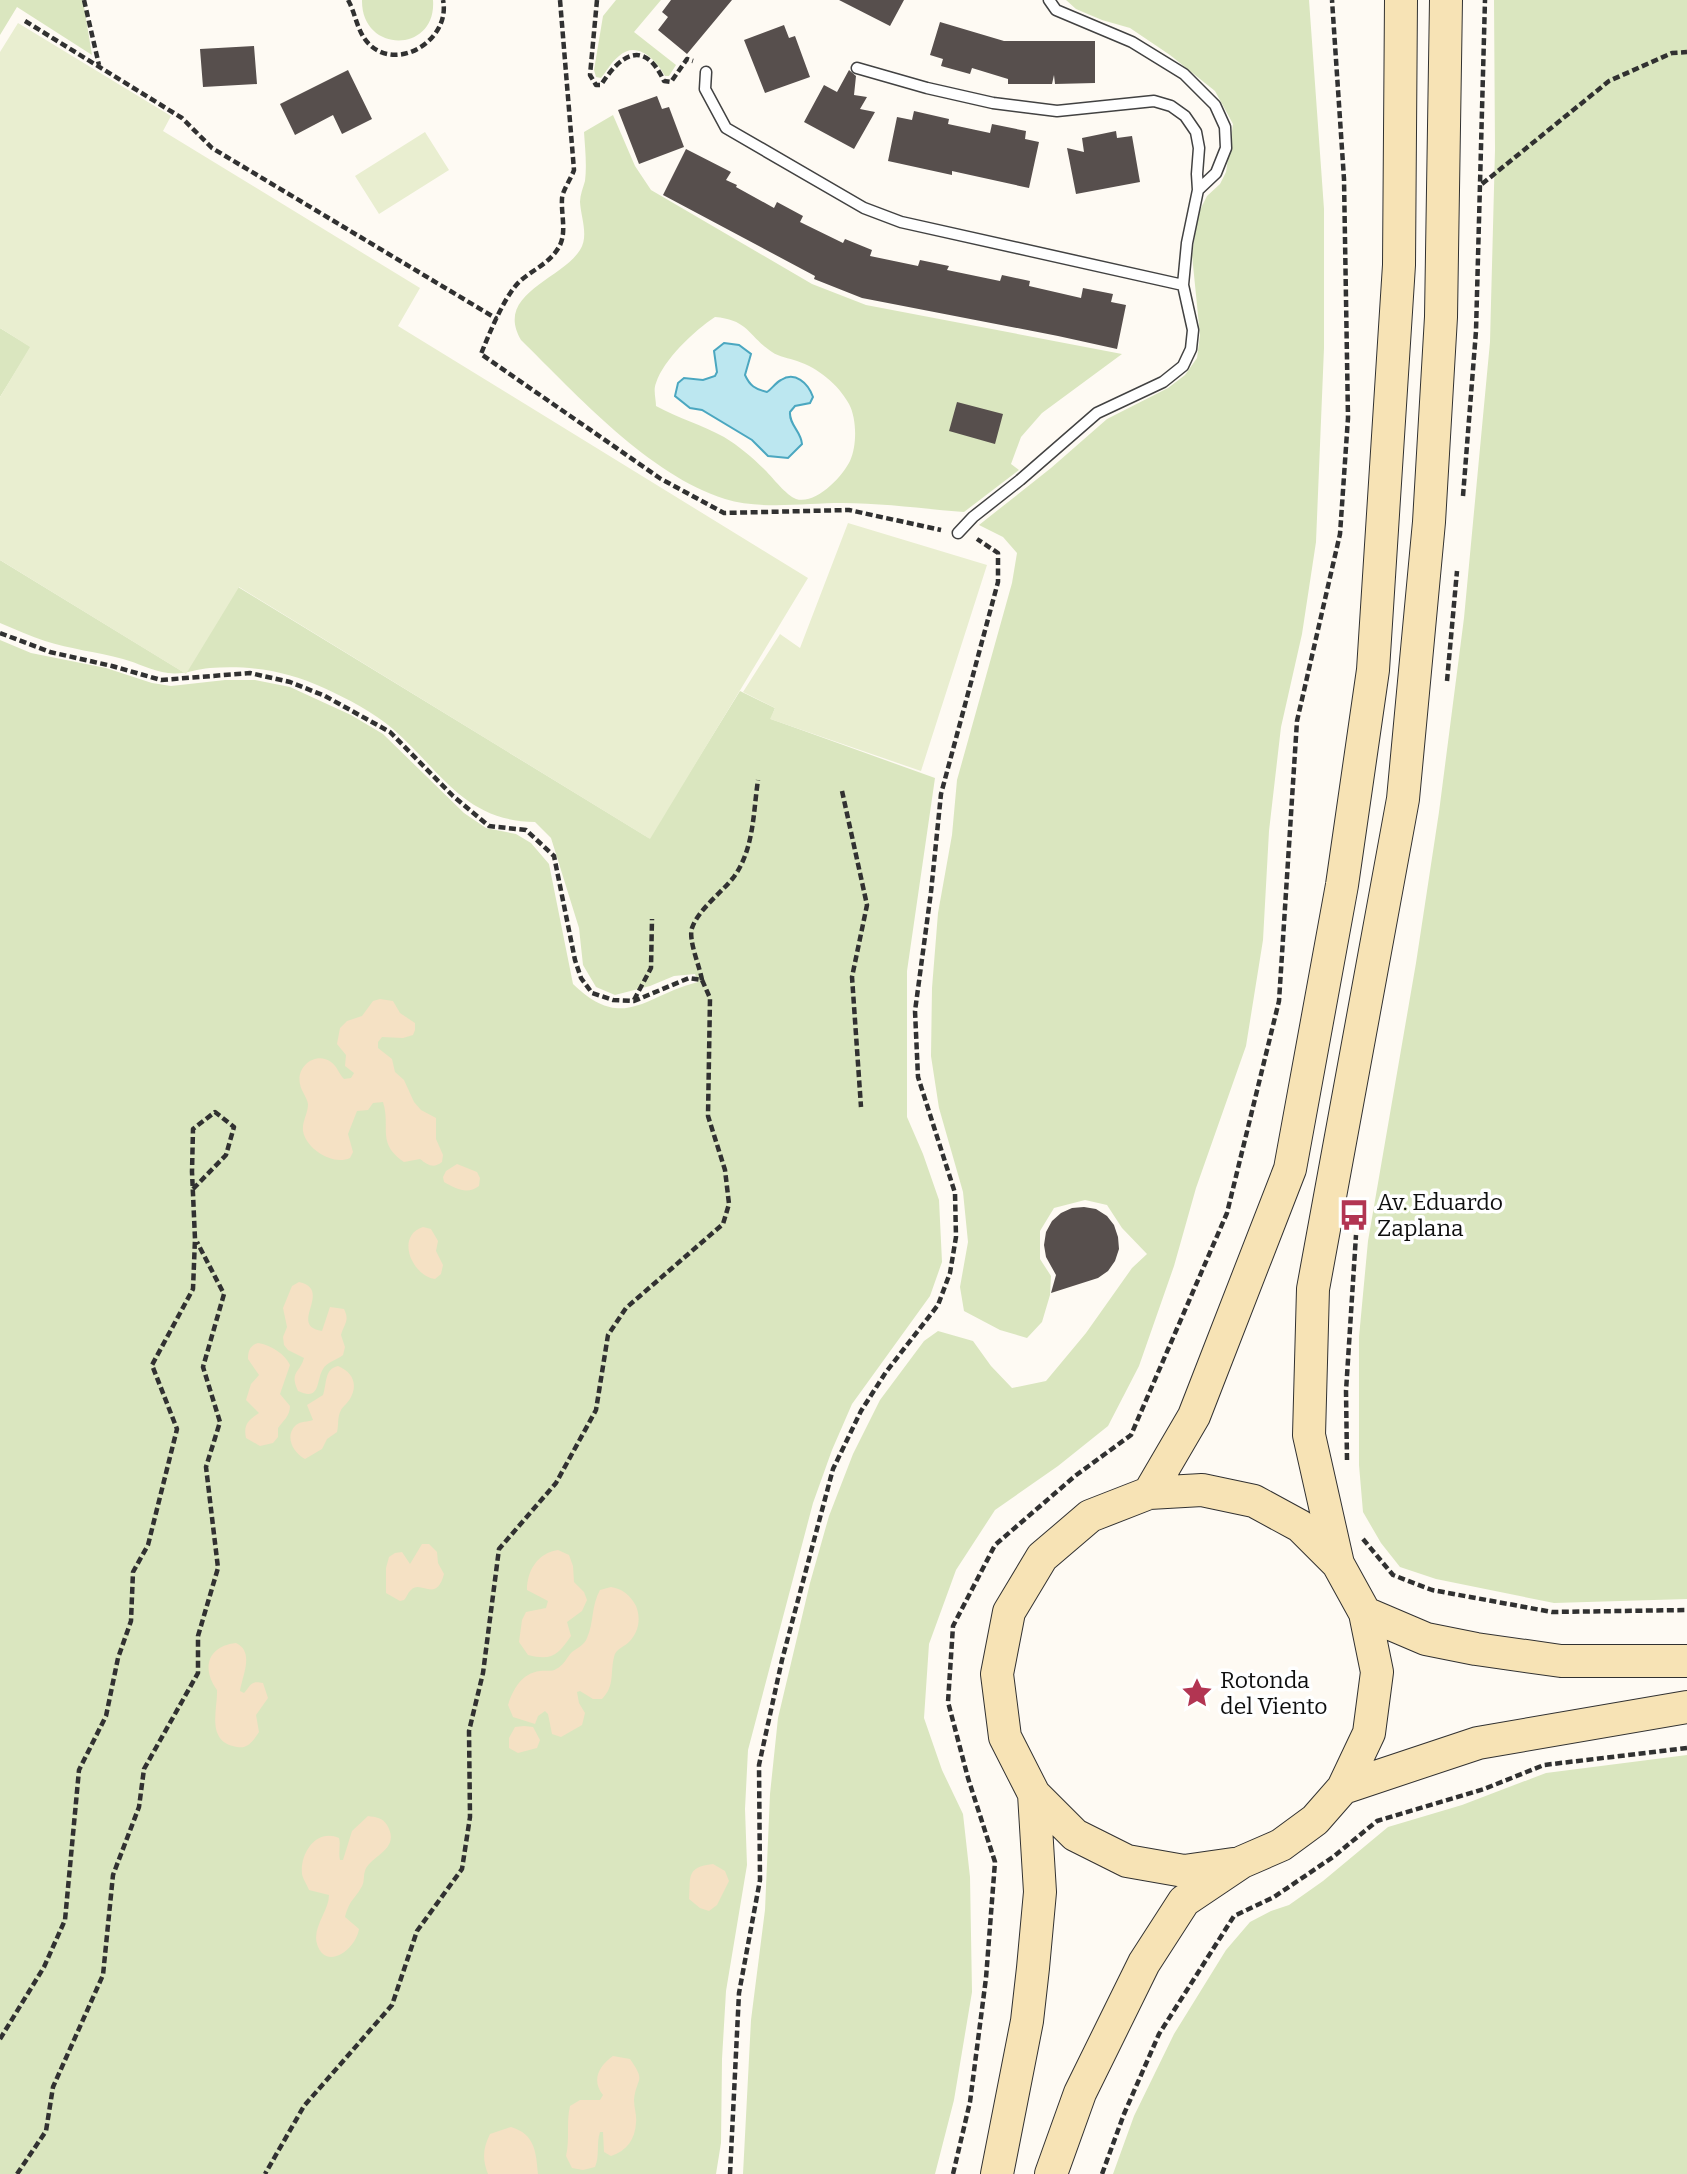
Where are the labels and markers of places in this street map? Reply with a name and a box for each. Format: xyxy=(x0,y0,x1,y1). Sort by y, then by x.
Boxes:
place label: Av. Eduardo Zaplana xyxy=(1377,1188,1503,1242)
bus stop icon: Av. Eduardo Zaplana xyxy=(1337,1198,1371,1232)
place label: Rotonda del Viento xyxy=(1220,1666,1328,1720)
place icon: Rotonda del Viento xyxy=(1180,1676,1214,1710)

